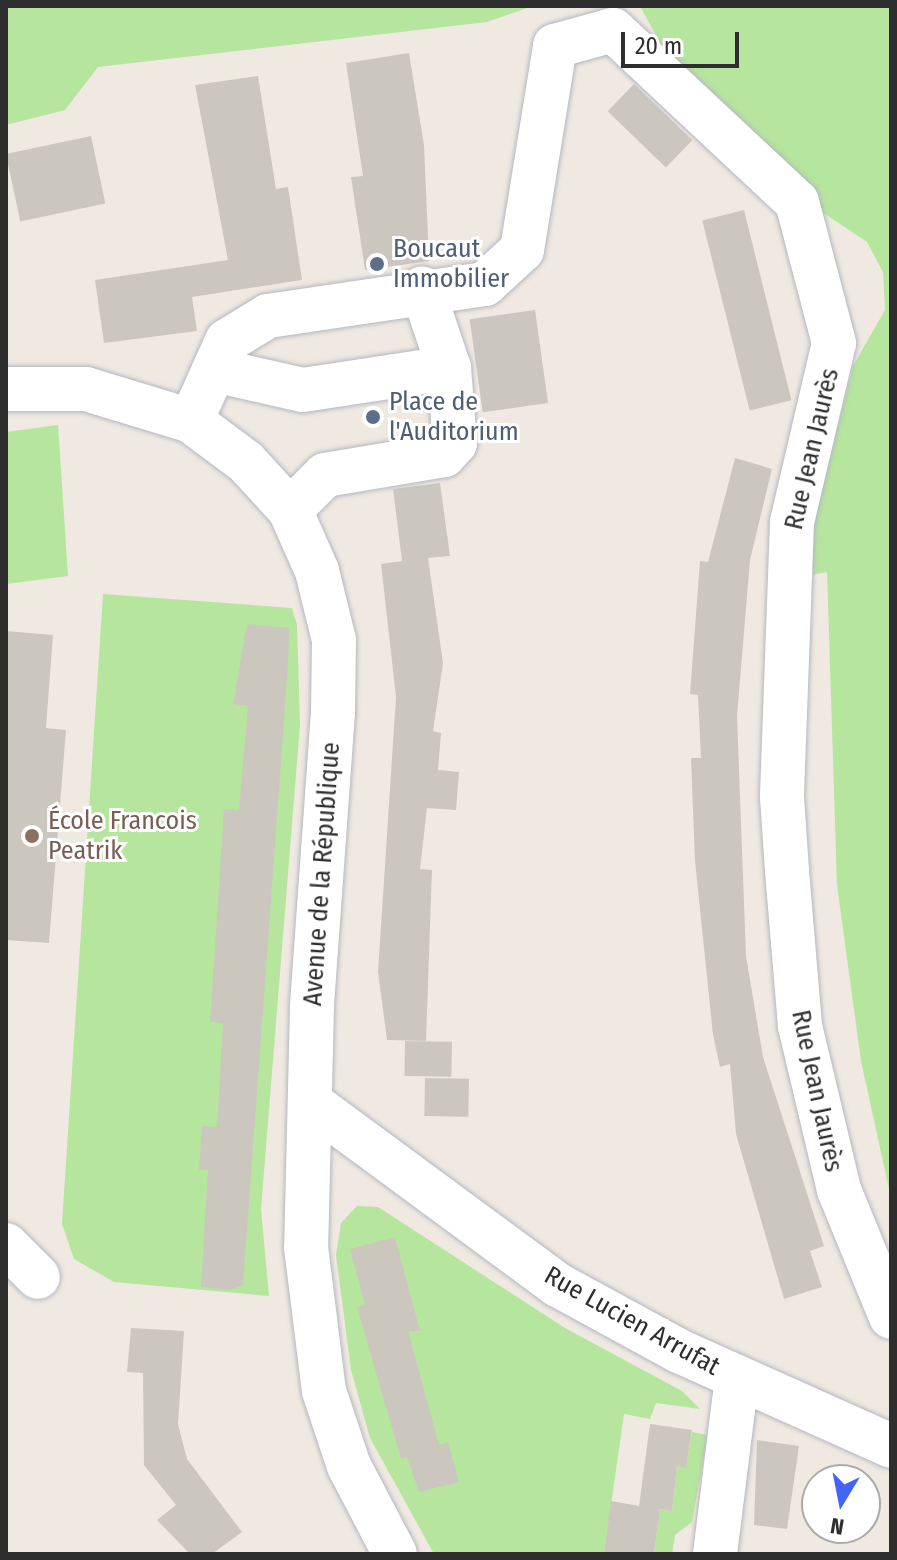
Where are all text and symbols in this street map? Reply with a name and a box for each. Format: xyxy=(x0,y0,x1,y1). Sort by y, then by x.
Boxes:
scale bar xyxy=(625,16,743,66)
text: 20 m xyxy=(635,32,682,60)
place label: Boucaut Immobilier xyxy=(393,233,509,294)
marker: Boucaut Immobilier xyxy=(368,255,386,273)
street label: Rue Jean Jaurès xyxy=(778,365,846,533)
place label: Place de l'Auditorium xyxy=(389,386,519,448)
marker: Place de l'Auditorium xyxy=(364,408,382,426)
street label: Avenue de la République xyxy=(297,741,347,1007)
place label: École Francois Peatrik xyxy=(48,805,197,866)
marker: École Francois Peatrik xyxy=(23,827,41,845)
street label: Rue Jean Jaurès xyxy=(785,1007,849,1175)
street label: Rue Lucien Arrufat xyxy=(539,1260,725,1382)
north arrow xyxy=(801,1464,881,1544)
text: N xyxy=(828,1512,846,1541)

